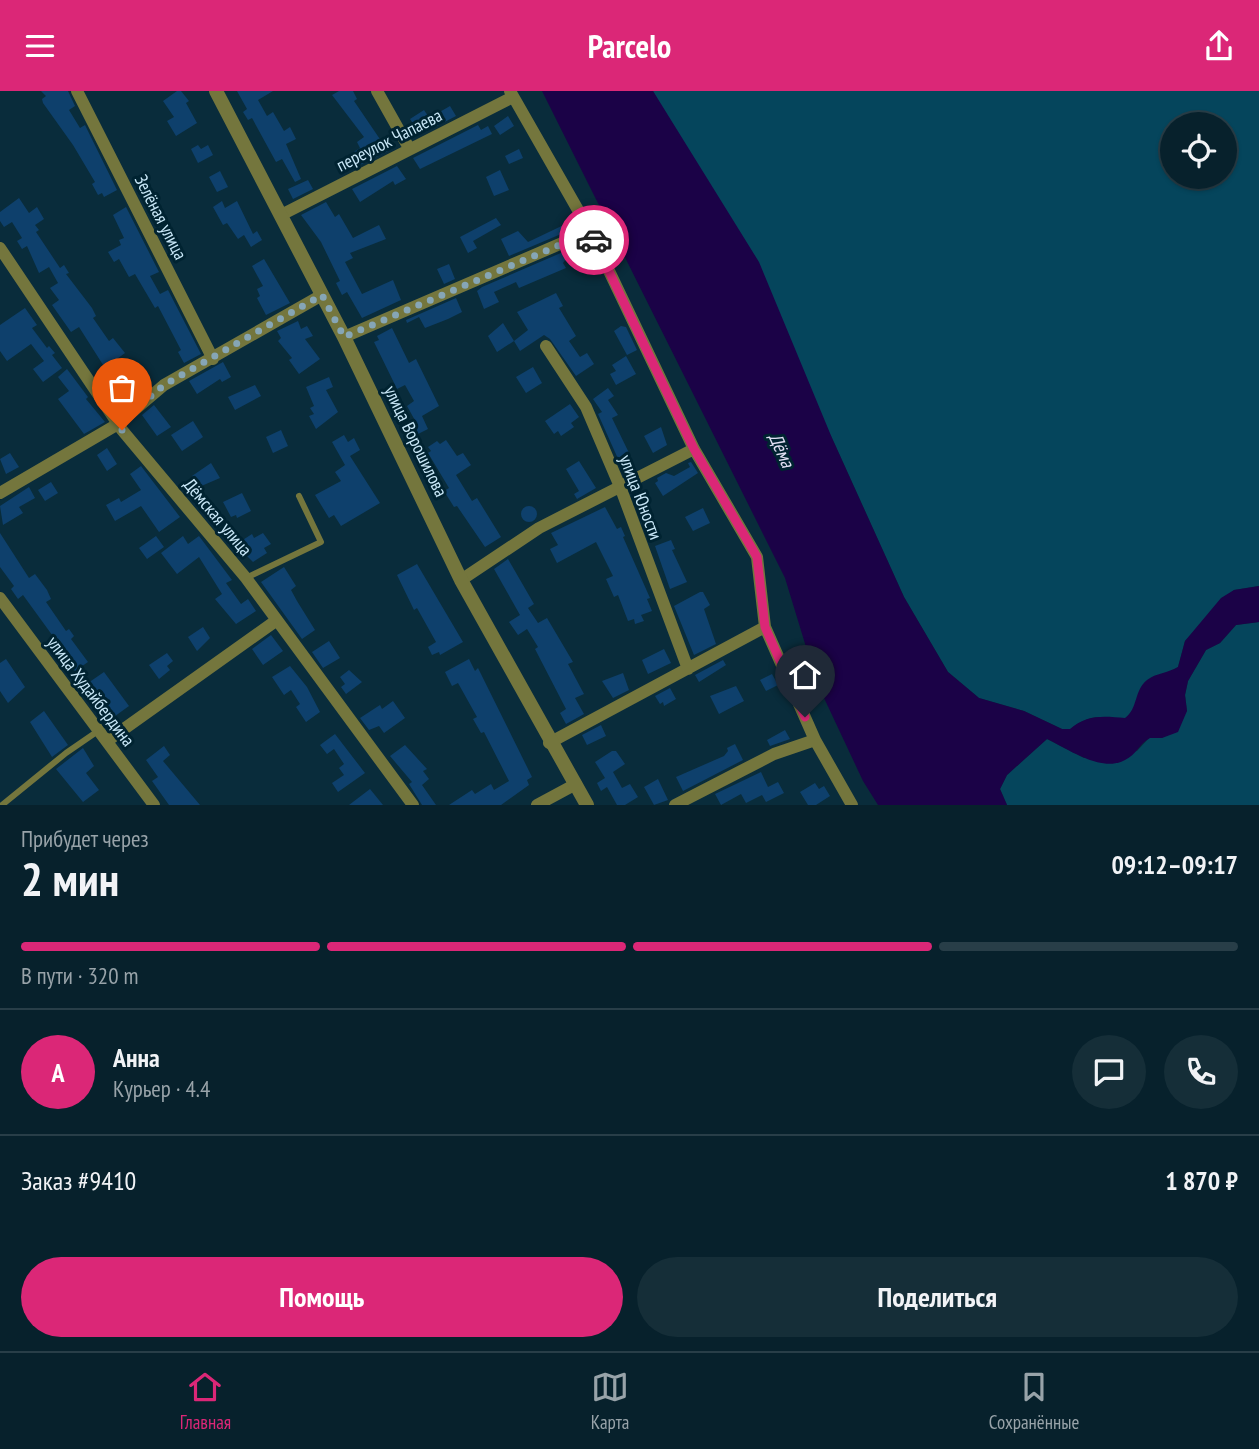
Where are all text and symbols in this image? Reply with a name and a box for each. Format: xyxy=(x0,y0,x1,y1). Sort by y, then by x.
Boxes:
text: Parcelo xyxy=(588,25,671,67)
icon: menu xyxy=(21,27,59,65)
icon: share xyxy=(1200,27,1238,65)
street label: переулок Чапаева xyxy=(332,104,446,176)
map controls xyxy=(1160,112,1237,189)
button: locate xyxy=(1160,112,1237,189)
street label: Зелёная улица xyxy=(130,171,192,263)
courier xyxy=(559,205,629,275)
icon: car xyxy=(575,221,613,259)
pin xyxy=(92,358,152,430)
icon: bag xyxy=(103,369,141,407)
street label: улица Ворошилова xyxy=(379,382,453,500)
water label: Дёма xyxy=(763,428,801,472)
street label: улица Юности xyxy=(614,451,668,543)
street label: Дёмская улица xyxy=(179,473,257,561)
street label: улица Худайбердина xyxy=(42,631,140,751)
pin xyxy=(775,645,835,717)
icon: home xyxy=(786,656,824,694)
text: Прибудет через xyxy=(21,824,149,853)
text: 09:12–09:17 xyxy=(1111,848,1238,881)
text: 2 мин xyxy=(21,849,119,909)
text: В пути · 320 m xyxy=(21,961,138,990)
button: chat xyxy=(1072,1035,1146,1109)
button: phone xyxy=(1164,1035,1238,1109)
text: Анна xyxy=(113,1041,160,1074)
text: А xyxy=(51,1056,65,1089)
text: Курьер · 4.4 xyxy=(113,1074,210,1103)
text: Заказ #9410 xyxy=(21,1164,136,1197)
text: 1 870 ₽ xyxy=(1165,1164,1238,1197)
button: Помощь xyxy=(21,1257,623,1337)
button: Поделиться xyxy=(637,1257,1238,1337)
tab: Главная xyxy=(180,1368,231,1434)
tab: Карта xyxy=(591,1368,629,1434)
tab: Сохранённые xyxy=(989,1368,1079,1434)

